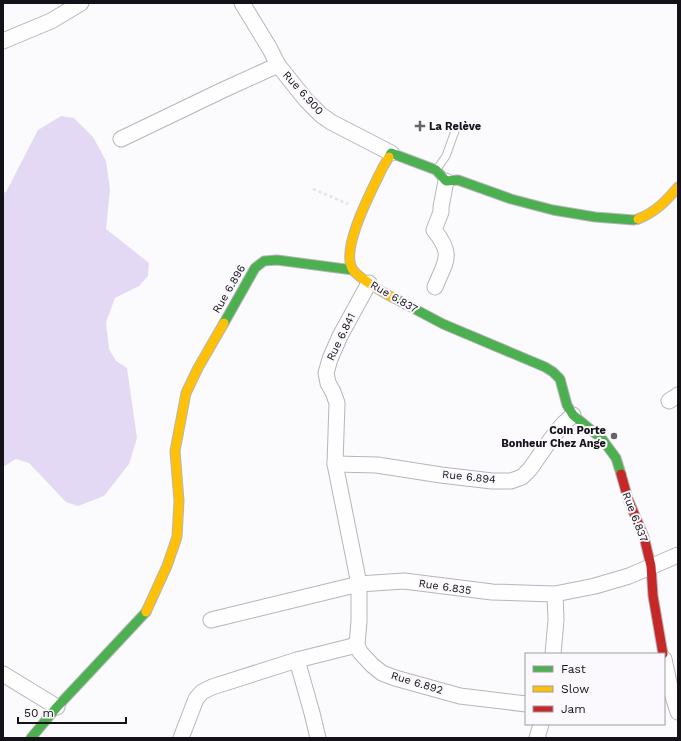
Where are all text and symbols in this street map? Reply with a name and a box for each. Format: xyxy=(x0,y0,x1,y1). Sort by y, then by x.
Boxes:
street label: Rue 6.900 xyxy=(280,69,326,118)
marker: La Relève xyxy=(414,120,426,132)
place label: La Relève xyxy=(429,120,481,133)
street label: Rue 6.896 xyxy=(210,262,248,316)
street label: Rue 6.837 xyxy=(368,278,420,316)
street label: Rue 6.841 xyxy=(324,311,358,363)
place label: Coin Porte Bonheur Chez Ange xyxy=(501,424,606,450)
marker: Coin Porte Bonheur Chez Ange xyxy=(609,431,619,441)
street label: Rue 6.894 xyxy=(441,468,497,486)
street label: Rue 6.837 xyxy=(620,490,650,544)
street label: Rue 6.835 xyxy=(418,577,472,597)
legend xyxy=(525,653,665,725)
text: Fast xyxy=(561,662,586,676)
street label: Rue 6.892 xyxy=(389,669,445,697)
text: Slow xyxy=(561,682,589,696)
scale bar xyxy=(18,699,126,725)
text: Jam xyxy=(561,702,586,716)
text: 50 m xyxy=(24,706,54,720)

